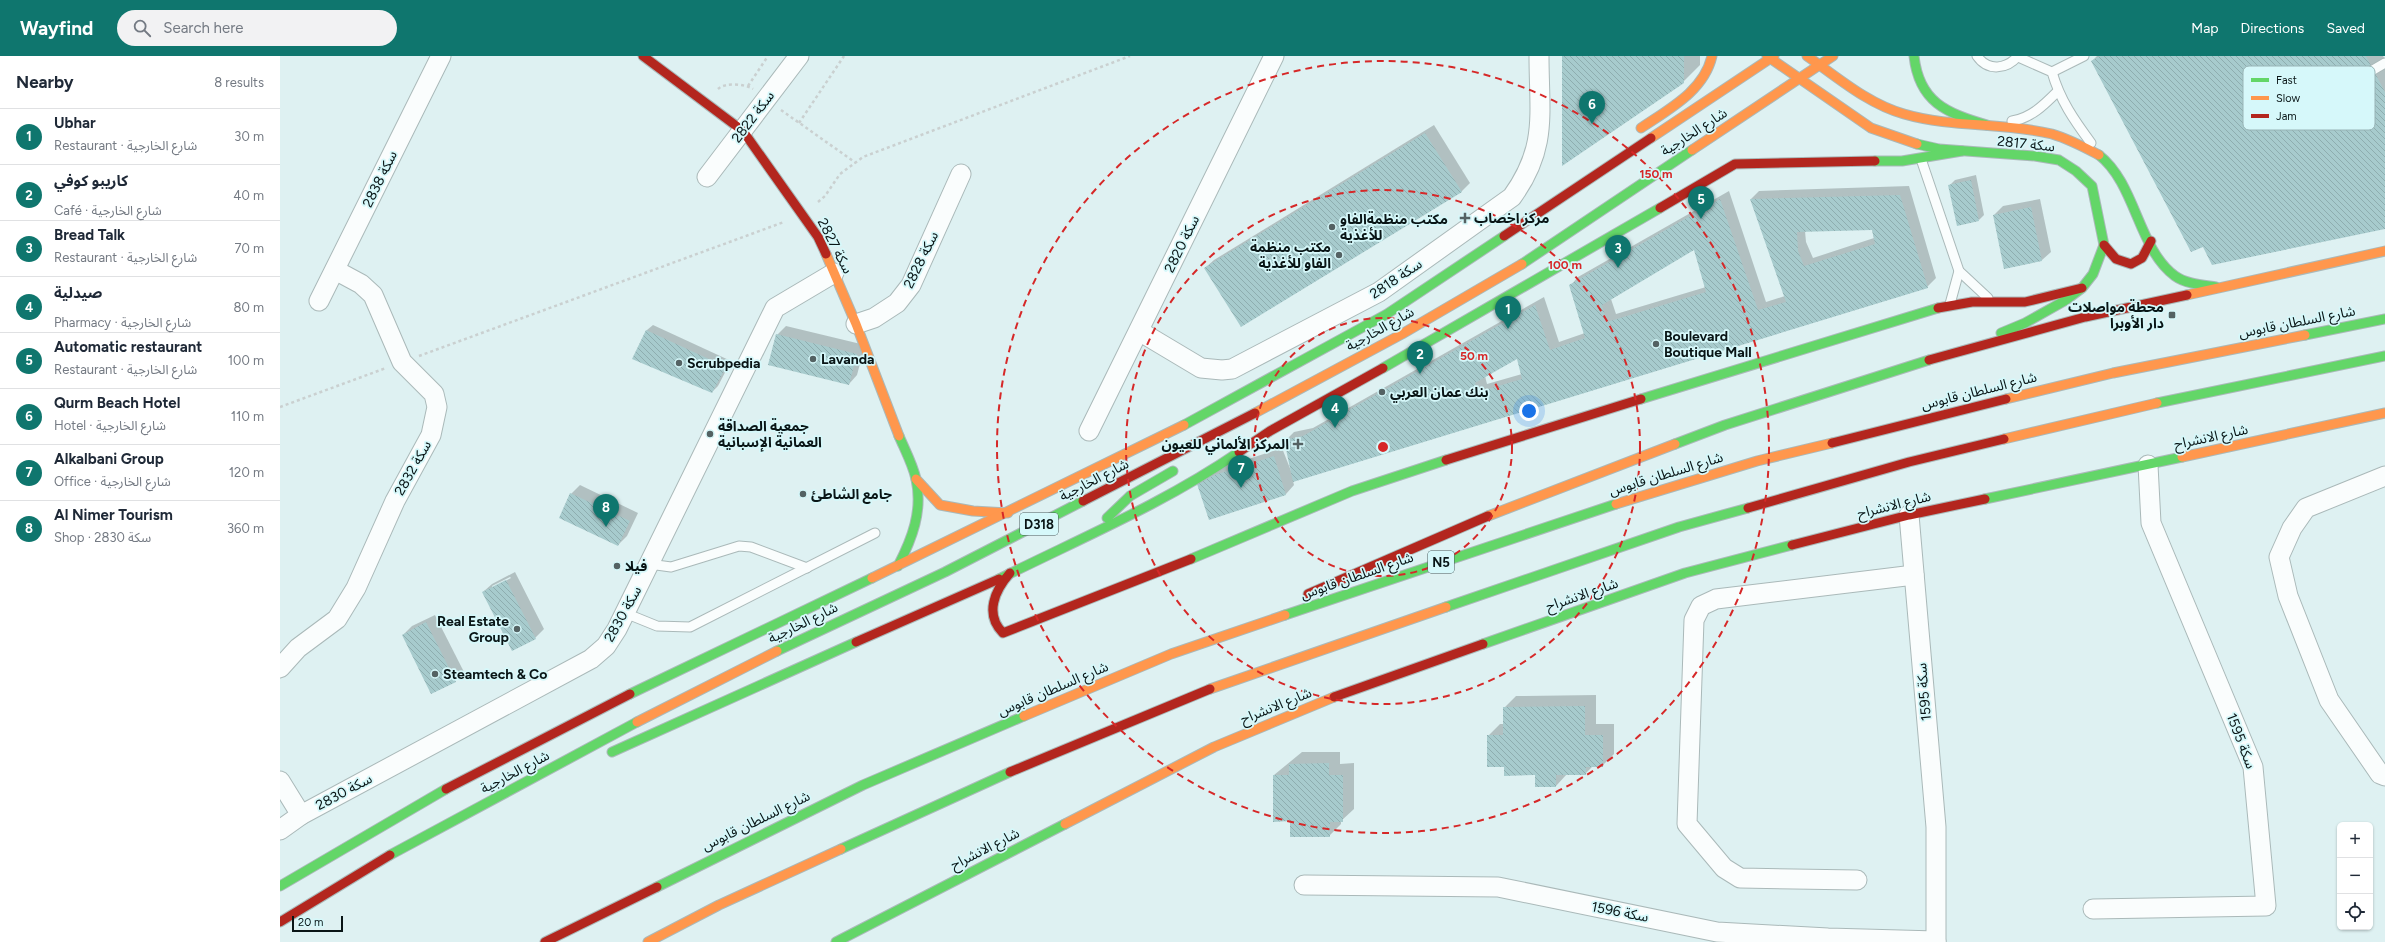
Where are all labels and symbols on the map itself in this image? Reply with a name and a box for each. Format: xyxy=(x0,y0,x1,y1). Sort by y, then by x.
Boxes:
legend xyxy=(2243,66,2375,130)
text: Fast xyxy=(2276,74,2297,87)
street label: سكة 2822 xyxy=(728,88,778,146)
pin: 6 xyxy=(1579,91,1605,124)
text: Slow xyxy=(2276,92,2300,105)
street label: شارع الخارجية xyxy=(1658,104,1731,161)
text: Jam xyxy=(2276,110,2297,123)
street label: سكة 2817 xyxy=(1996,133,2056,155)
street label: سكة 2838 xyxy=(359,148,401,210)
text: 150 m xyxy=(1639,167,1673,181)
pin: 5 xyxy=(1688,186,1714,219)
place label: مركز اخصاب xyxy=(1474,210,1549,227)
place label: مكتب منظمةالفاو للأغذية xyxy=(1340,211,1448,244)
marker: مركز اخصاب xyxy=(1459,212,1471,224)
street label: سكة 2820 xyxy=(1161,213,1203,275)
street label: سكة 2827 xyxy=(814,215,856,277)
marker: مكتب منظمةالفاو للأغذية xyxy=(1327,222,1337,232)
street label: سكة 2828 xyxy=(900,229,942,291)
pin: 3 xyxy=(1605,235,1631,268)
place label: مكتب منظمة الفاو للأغذية xyxy=(1250,239,1331,272)
marker: مكتب منظمة الفاو للأغذية xyxy=(1334,250,1344,260)
street label: سكة 2818 xyxy=(1367,255,1425,303)
text: 100 m xyxy=(1548,258,1582,272)
pin: 1 xyxy=(1495,296,1521,329)
place label: محطة مواصلات دار الأوبرا xyxy=(2068,299,2164,332)
street label: شارع السلطان قابوس xyxy=(2237,302,2357,344)
street label: شارع الخارجية xyxy=(1343,303,1418,357)
marker: محطة مواصلات دار الأوبرا xyxy=(2167,310,2177,320)
place label: Boulevard Boutique Mall xyxy=(1664,328,1752,361)
marker: Boulevard Boutique Mall xyxy=(1651,339,1661,349)
pin: 2 xyxy=(1407,341,1433,374)
text: 50 m xyxy=(1460,349,1488,363)
place label: Lavanda xyxy=(821,351,875,368)
marker: Lavanda xyxy=(808,354,818,364)
place label: Scrubpedia xyxy=(687,355,760,372)
marker: Scrubpedia xyxy=(674,358,684,368)
street label: شارع السلطان قابوس xyxy=(1919,368,2039,416)
place label: بنك عمان العربي xyxy=(1390,384,1489,403)
marker: بنك عمان العربي xyxy=(1377,387,1387,397)
pin: 4 xyxy=(1322,395,1348,428)
your location xyxy=(1519,401,1539,421)
place label: جمعية الصداقة العمانية الإسبانية xyxy=(718,418,822,452)
street label: شارع الانشراح xyxy=(2172,421,2250,455)
marker: جمعية الصداقة العمانية الإسبانية xyxy=(705,429,715,439)
place label: المركز الألماني للعيون xyxy=(1161,436,1289,455)
street label: سكة 2832 xyxy=(391,438,435,498)
marker: المركز الألماني للعيون xyxy=(1292,438,1304,450)
centre of rings xyxy=(1376,440,1390,454)
street label: شارع السلطان قابوس xyxy=(1607,449,1726,501)
street label: شارع الخارجية xyxy=(1056,455,1132,507)
pin: 7 xyxy=(1228,455,1254,488)
place label: جامع الشاطئ xyxy=(811,486,892,504)
street label: شارع الانشراح xyxy=(1855,488,1933,524)
marker: جامع الشاطئ xyxy=(798,489,808,499)
pin: 8 xyxy=(593,494,619,527)
road number: D318 xyxy=(1020,513,1058,535)
street label: شارع السلطان قابوس xyxy=(1298,549,1416,605)
road number: N5 xyxy=(1428,551,1454,573)
place label: فيلا xyxy=(625,558,647,575)
marker: فيلا xyxy=(612,561,622,571)
street label: شارع الانشراح xyxy=(1544,575,1621,617)
street label: سكة 2830 xyxy=(601,583,645,645)
street label: شارع الخارجية xyxy=(765,599,842,649)
place label: Real Estate Group xyxy=(437,613,509,646)
marker: Real Estate Group xyxy=(512,624,522,634)
street label: شارع السلطان قابوس xyxy=(995,658,1112,722)
street label: سكة 1595 xyxy=(1913,662,1935,722)
place label: Steamtech & Co xyxy=(443,666,547,683)
marker: Steamtech & Co xyxy=(430,669,440,679)
street label: شارع الانشراح xyxy=(1238,684,1315,730)
street label: سكة 1595 xyxy=(2223,711,2259,771)
street label: شارع الخارجية xyxy=(478,747,553,799)
street label: سكة 2830 xyxy=(313,770,375,814)
street label: شارع السلطان قابوس xyxy=(699,787,814,856)
street label: شارع الانشراح xyxy=(948,824,1023,875)
street label: سكة 1596 xyxy=(1590,898,1650,926)
scale bar xyxy=(292,914,343,933)

